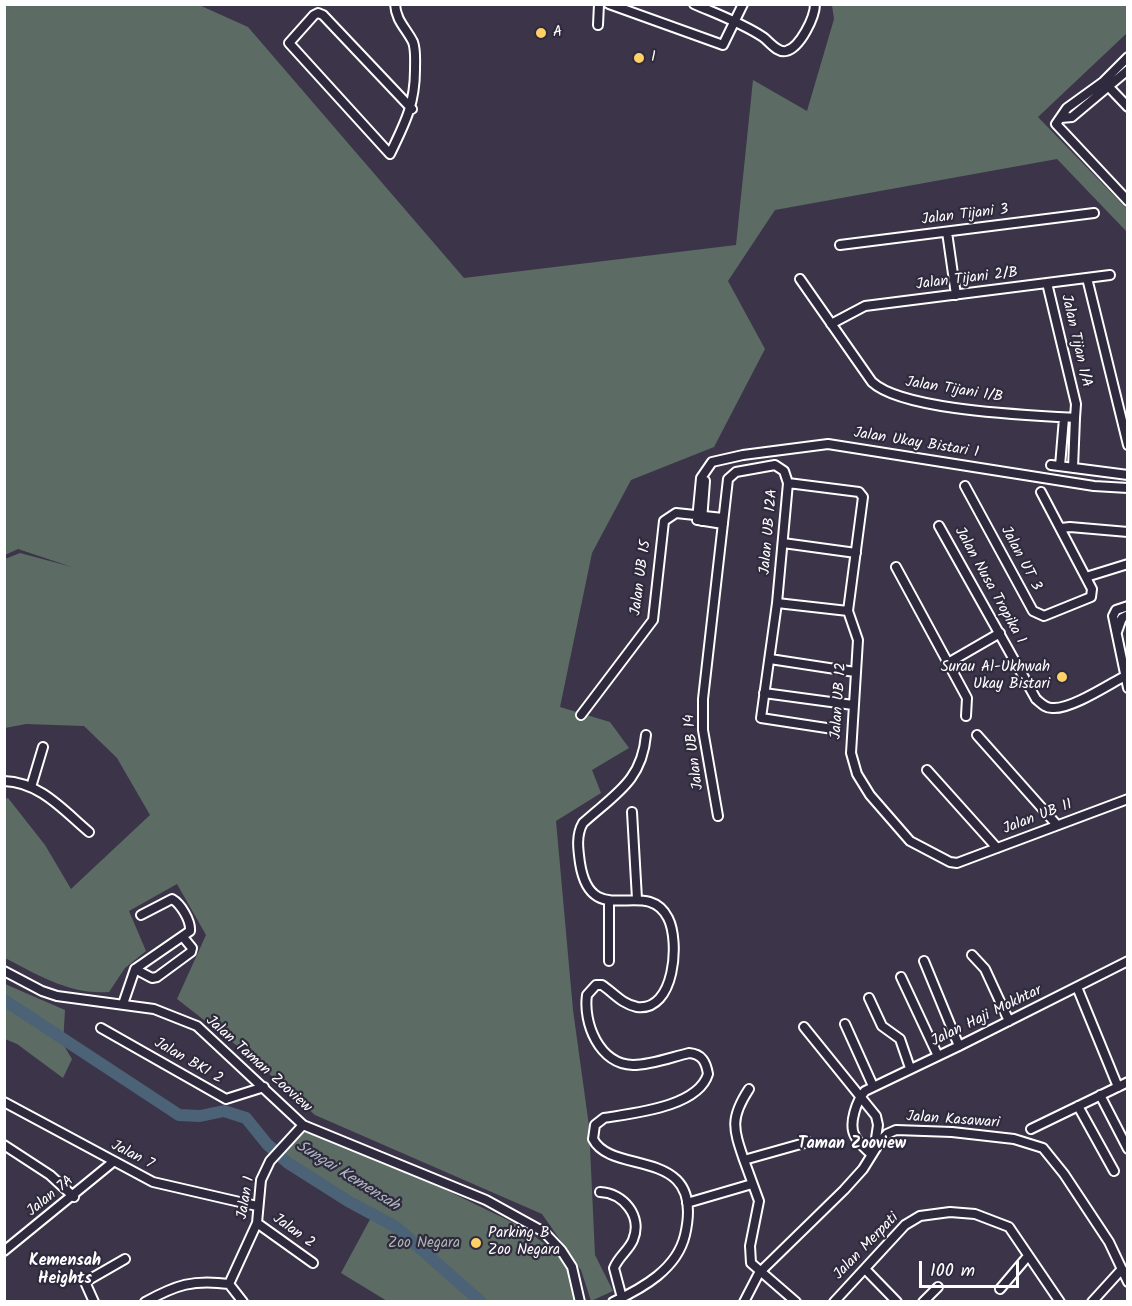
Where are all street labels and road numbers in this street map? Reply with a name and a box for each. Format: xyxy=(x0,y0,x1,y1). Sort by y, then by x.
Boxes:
street label: Jalan Tijani 3 xyxy=(921,202,1009,230)
street label: Jalan Tijani 2/B xyxy=(915,265,1019,295)
street label: Jalan Tijan 1/A xyxy=(1056,293,1094,389)
street label: Jalan Tijani 1/B xyxy=(904,374,1004,408)
street label: Jalan Ukay Bistari 1 xyxy=(852,425,980,463)
street label: Jalan UB 12A xyxy=(757,488,783,576)
street label: Jalan Nusa Tropika 1 xyxy=(949,524,1029,648)
street label: Jalan UT 3 xyxy=(996,524,1044,594)
street label: Jalan UB 15 xyxy=(628,539,656,617)
street label: Jalan UB 12 xyxy=(828,662,852,740)
street label: Jalan UB 14 xyxy=(681,713,709,791)
street label: Jalan UB 11 xyxy=(1001,797,1075,839)
street label: Jalan Haji Mokhtar xyxy=(929,982,1045,1052)
street label: Jalan Taman Zooview xyxy=(201,1013,315,1117)
street label: Jalan BKI 2 xyxy=(150,1035,226,1089)
street label: Jalan Kasawari xyxy=(906,1109,1000,1133)
street label: Jalan 7 xyxy=(108,1138,156,1174)
street label: Jalan 7A xyxy=(24,1173,78,1221)
street label: Jalan 1 xyxy=(234,1175,260,1221)
street label: Jalan Merpati xyxy=(831,1210,903,1284)
street label: Jalan 2 xyxy=(268,1211,318,1253)

